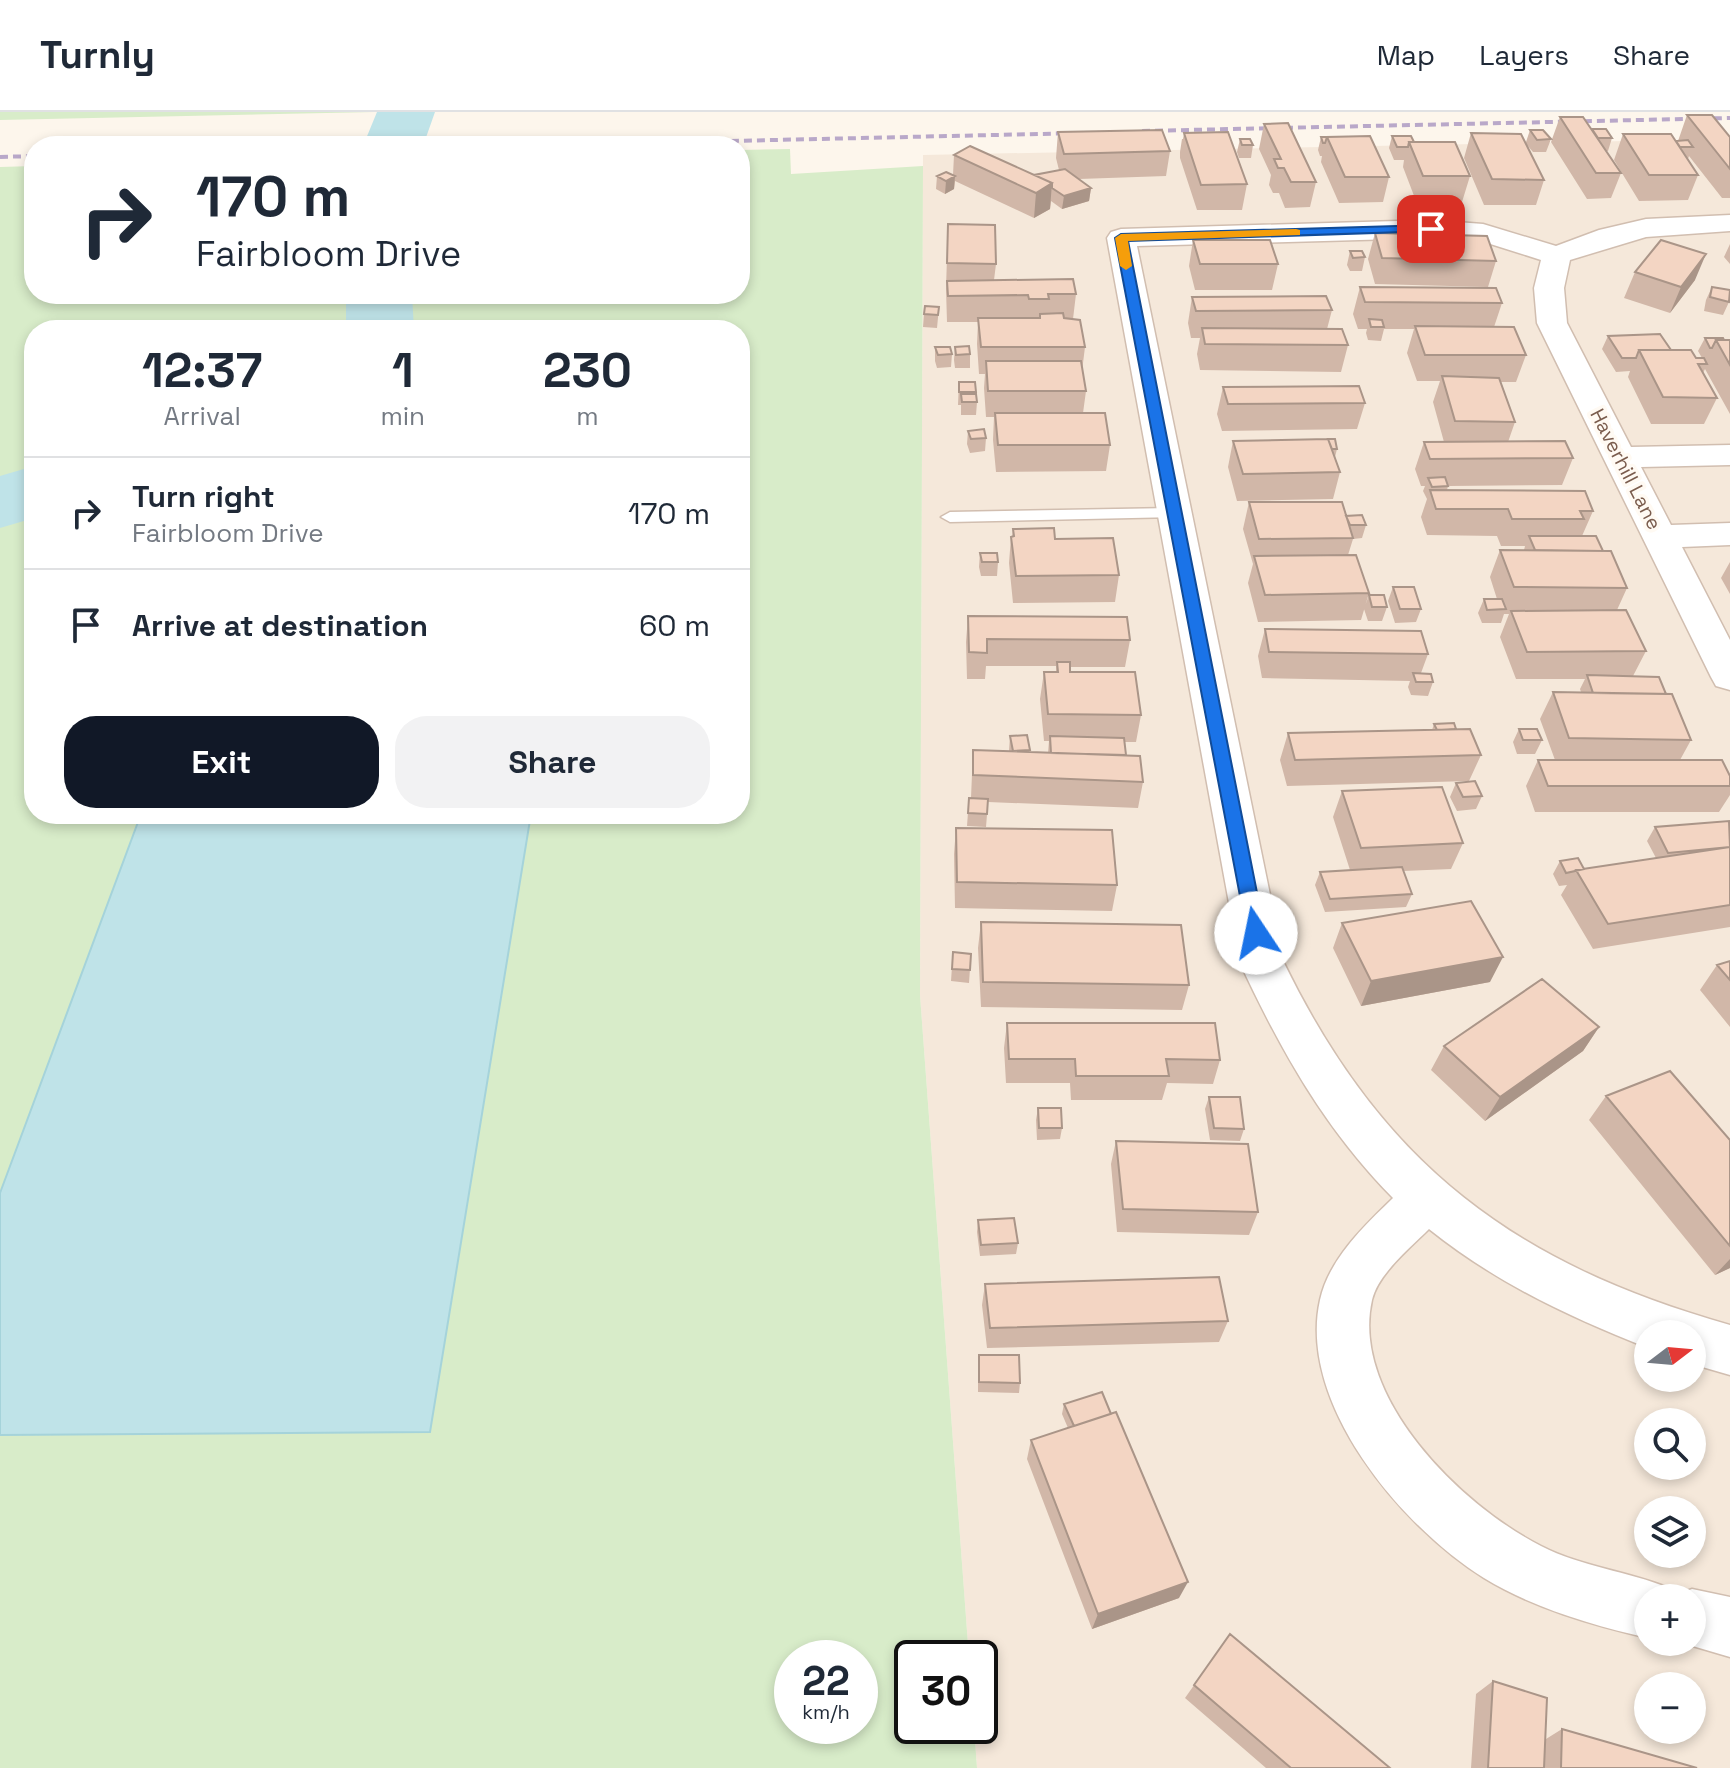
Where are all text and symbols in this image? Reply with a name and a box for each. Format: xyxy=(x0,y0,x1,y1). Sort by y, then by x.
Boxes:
text: Turnly xyxy=(40,31,155,79)
text: Map xyxy=(1377,37,1435,73)
text: Layers xyxy=(1479,37,1569,73)
text: Share xyxy=(1613,37,1690,73)
text: 170 m xyxy=(196,161,350,232)
icon: right xyxy=(64,168,168,272)
pin xyxy=(1397,195,1465,263)
icon: arrive xyxy=(1409,207,1453,251)
text: Fairbloom Drive xyxy=(196,231,461,277)
text: 12:37 xyxy=(142,340,262,401)
text: 1 xyxy=(392,340,414,401)
text: 230 xyxy=(543,340,632,401)
text: Arrival xyxy=(164,399,241,433)
text: min xyxy=(380,399,425,433)
text: m xyxy=(576,399,599,433)
street label: Haverhill Lane xyxy=(1584,404,1668,534)
text: Turn right xyxy=(132,477,275,516)
icon: right xyxy=(64,491,108,535)
text: 170 m xyxy=(628,494,710,533)
text: Fairbloom Drive xyxy=(132,516,324,550)
icon: arrive xyxy=(64,603,108,647)
text: Arrive at destination xyxy=(132,606,428,645)
text: 60 m xyxy=(639,606,710,645)
button: Exit xyxy=(64,716,379,808)
button: Share xyxy=(395,716,710,808)
position arrow xyxy=(1214,891,1298,975)
north arrow xyxy=(1634,1320,1706,1392)
map controls xyxy=(1634,1320,1706,1744)
button: search xyxy=(1634,1408,1706,1480)
button: layers xyxy=(1634,1496,1706,1568)
button: + xyxy=(1634,1584,1706,1656)
speed limit sign: 30 xyxy=(894,1640,998,1744)
text: 22 xyxy=(802,1656,850,1707)
button: − xyxy=(1634,1672,1706,1744)
text: km/h xyxy=(802,1699,850,1725)

